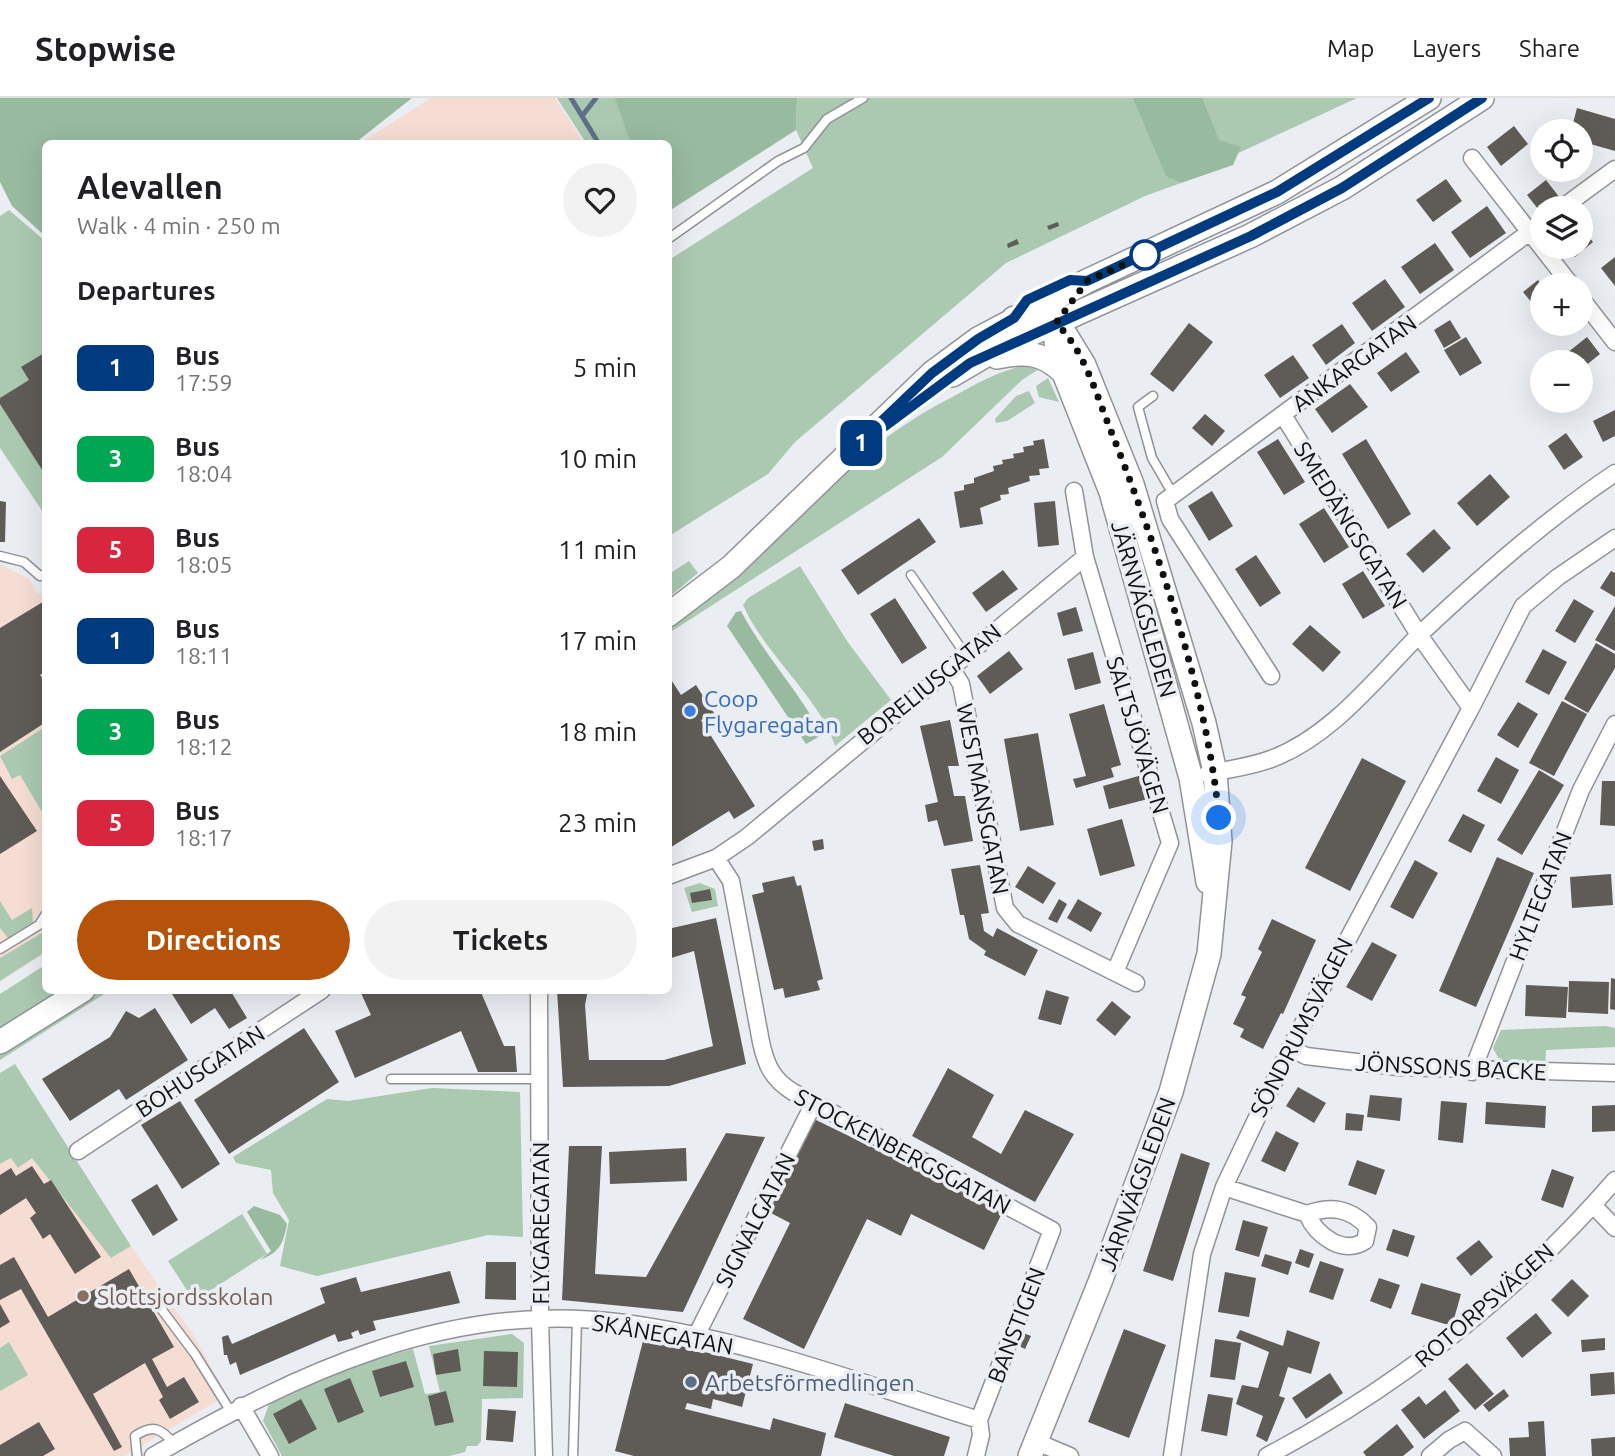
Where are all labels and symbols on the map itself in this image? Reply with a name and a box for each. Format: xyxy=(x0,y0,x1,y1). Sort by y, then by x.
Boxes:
unlabelled marker xyxy=(1130,240,1160,270)
street label: ANKARGATAN xyxy=(1287,310,1421,416)
line badge: 1 xyxy=(838,420,884,466)
street label: SMEDÄNGSGATAN xyxy=(1290,437,1412,613)
street label: JÄRNVÄGSLEDEN xyxy=(1107,518,1181,700)
street label: BORELIUSGATAN xyxy=(852,619,1006,749)
street label: SALTSJÖVÄGEN xyxy=(1102,653,1174,817)
place label: Coop Flygaregatan xyxy=(704,686,839,737)
street label: WESTMANSGATAN xyxy=(952,701,1014,897)
marker: Coop Flygaregatan xyxy=(682,703,698,719)
your location xyxy=(1201,800,1236,835)
street label: HYLTEGATAN xyxy=(1504,828,1576,964)
street label: SÖNDRUMSVÄGEN xyxy=(1245,933,1357,1121)
street label: BOHUSGATAN xyxy=(131,1020,269,1122)
street label: JÖNSSONS BACKE xyxy=(1355,1050,1547,1084)
street label: STOCKENBERGSGATAN xyxy=(791,1084,1015,1218)
street label: JÄRNVÄGSLEDEN xyxy=(1094,1094,1180,1274)
street label: FLYGAREGATAN xyxy=(528,1142,553,1304)
street label: SIGNALGATAN xyxy=(710,1149,800,1291)
street label: ROTORPSVÄGEN xyxy=(1410,1238,1558,1372)
street label: BANSTIGEN xyxy=(983,1264,1049,1386)
place label: Slottsjordsskolan xyxy=(97,1284,273,1309)
marker: Slottsjordsskolan xyxy=(75,1288,91,1304)
street label: SKÅNEGATAN xyxy=(591,1309,735,1359)
place label: Arbetsförmedlingen xyxy=(705,1370,915,1395)
marker: Arbetsförmedlingen xyxy=(683,1374,699,1390)

